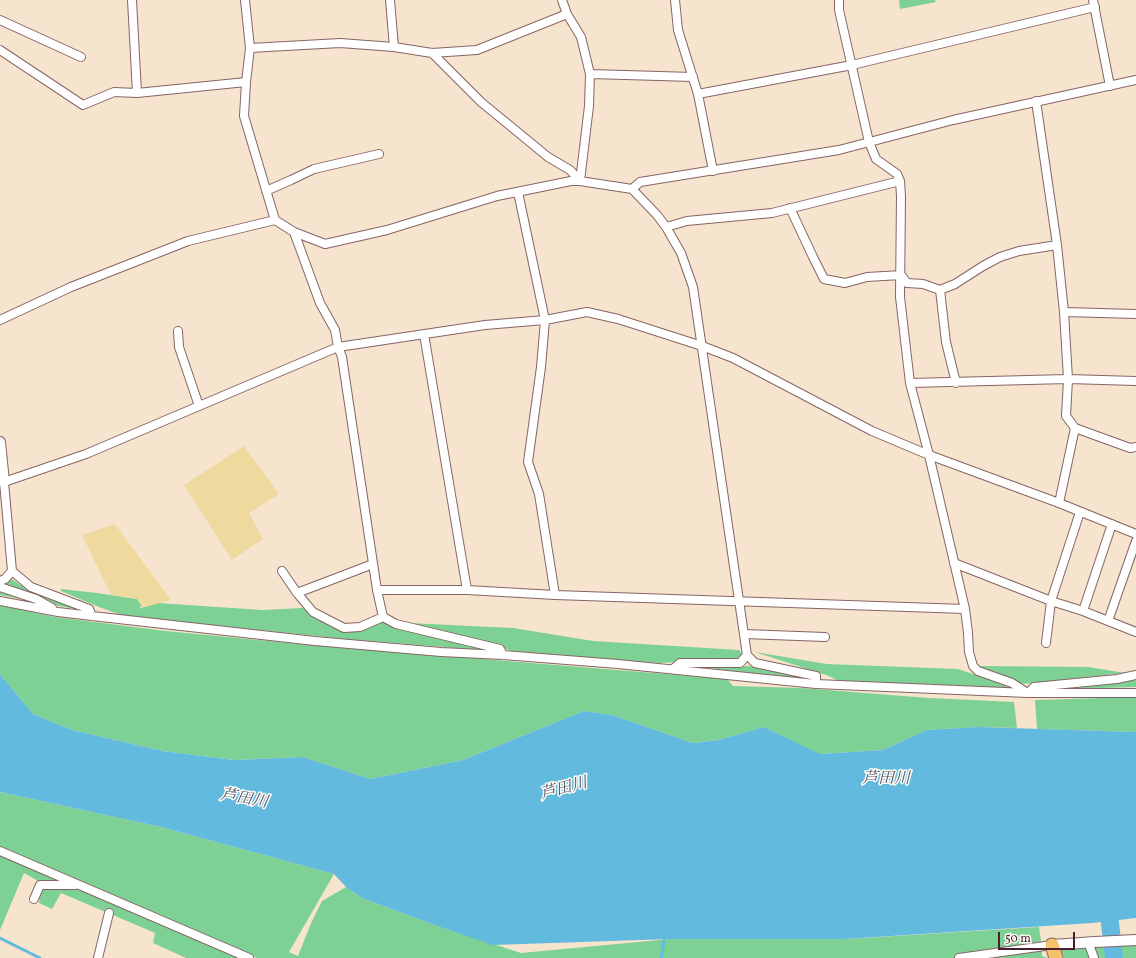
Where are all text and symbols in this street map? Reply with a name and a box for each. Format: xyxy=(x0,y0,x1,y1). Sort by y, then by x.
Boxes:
water label: 芦田川 xyxy=(862,770,910,790)
water label: 芦田川 xyxy=(538,775,590,805)
water label: 芦田川 xyxy=(219,786,269,814)
scale bar xyxy=(1000,924,1077,950)
text: 50 m xyxy=(1005,931,1031,947)

